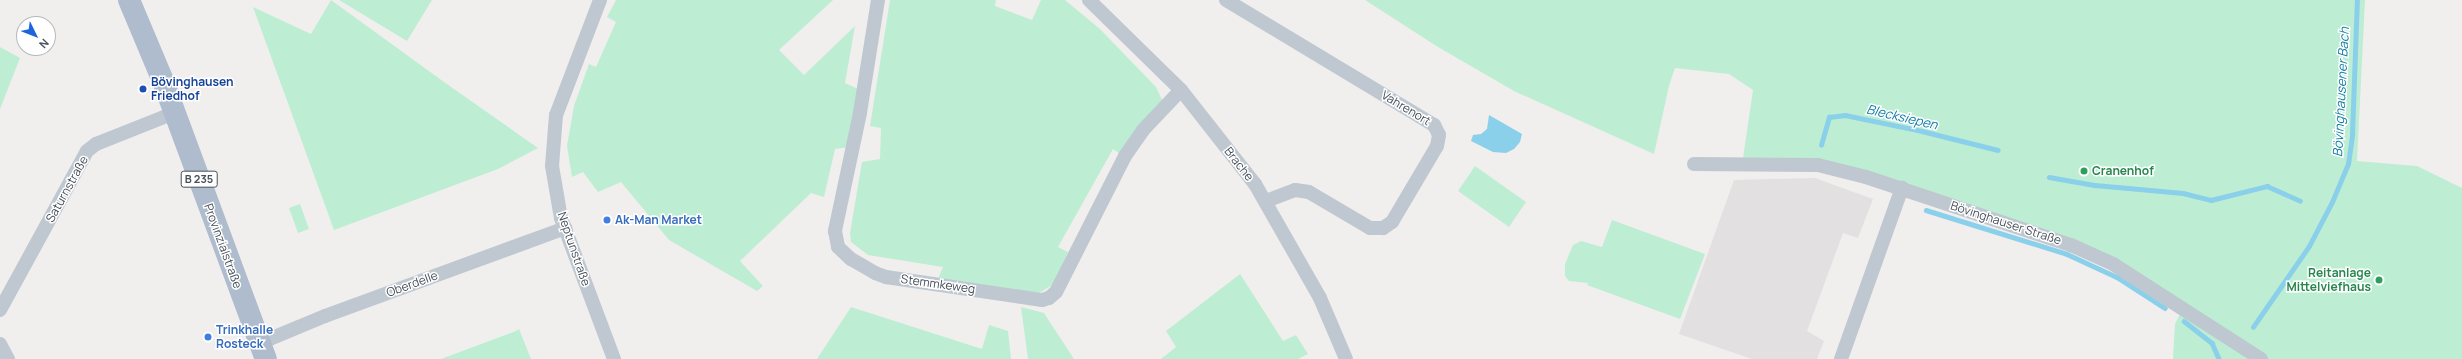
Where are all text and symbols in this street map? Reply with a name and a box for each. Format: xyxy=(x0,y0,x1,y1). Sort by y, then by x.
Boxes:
north arrow xyxy=(16,16,56,56)
water label: Bövinghausener Bach xyxy=(2330,27,2352,157)
text: N xyxy=(36,36,53,52)
place label: Bövinghausen Friedhof xyxy=(151,75,234,103)
marker: Bövinghausen Friedhof xyxy=(138,84,148,94)
street label: Vahrenort xyxy=(1379,88,1433,128)
water label: Blecksiepen xyxy=(1865,101,1939,133)
street label: Brache xyxy=(1221,144,1257,184)
street label: Saturnstraße xyxy=(43,153,91,225)
place label: Cranenhof xyxy=(2092,164,2154,178)
marker: Cranenhof xyxy=(2079,166,2089,176)
road number: B 235 xyxy=(180,170,218,188)
street label: Bövinghauser Straße xyxy=(1949,198,2063,248)
street label: Provinzialstraße xyxy=(201,202,245,290)
street label: Neptunstraße xyxy=(555,210,593,288)
place label: Ak-Man Market xyxy=(615,213,702,227)
marker: Ak-Man Market xyxy=(602,215,612,225)
place label: Reitanlage Mittelviefhaus xyxy=(2287,266,2371,294)
street label: Oberdelle xyxy=(384,268,440,300)
street label: Stemmkeweg xyxy=(900,272,976,296)
marker: Reitanlage Mittelviefhaus xyxy=(2374,275,2384,285)
place label: Trinkhalle Rosteck xyxy=(216,323,273,351)
marker: Trinkhalle Rosteck xyxy=(203,332,213,342)

